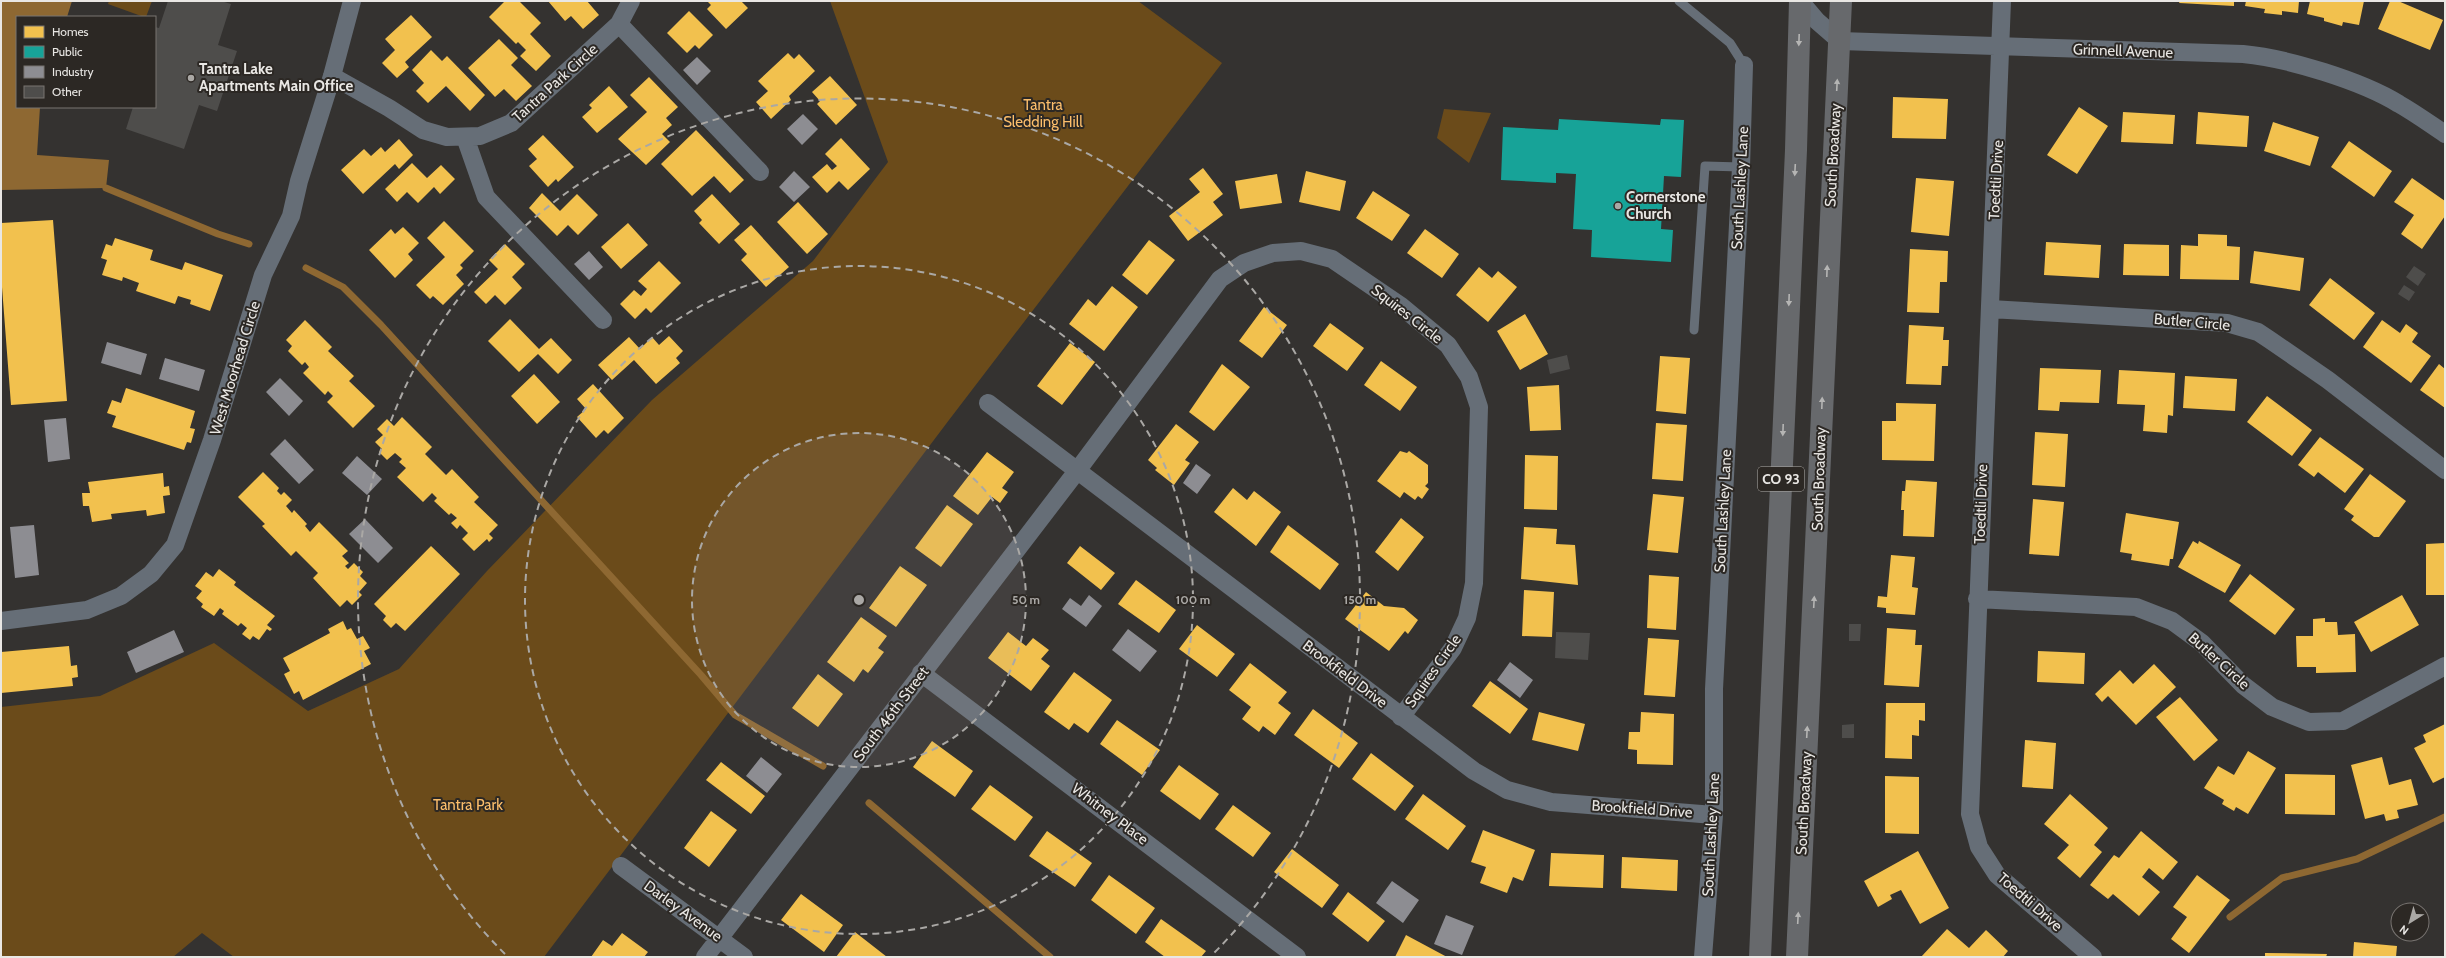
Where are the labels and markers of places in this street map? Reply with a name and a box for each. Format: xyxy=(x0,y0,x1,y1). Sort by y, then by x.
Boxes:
place label: Tantra Lake Apartments Main Office xyxy=(199,60,354,95)
marker: Tantra Lake Apartments Main Office xyxy=(186,73,196,83)
place label: Cornerstone Church xyxy=(1626,188,1706,223)
marker: Cornerstone Church xyxy=(1613,201,1623,211)
centre of rings xyxy=(852,593,866,607)

